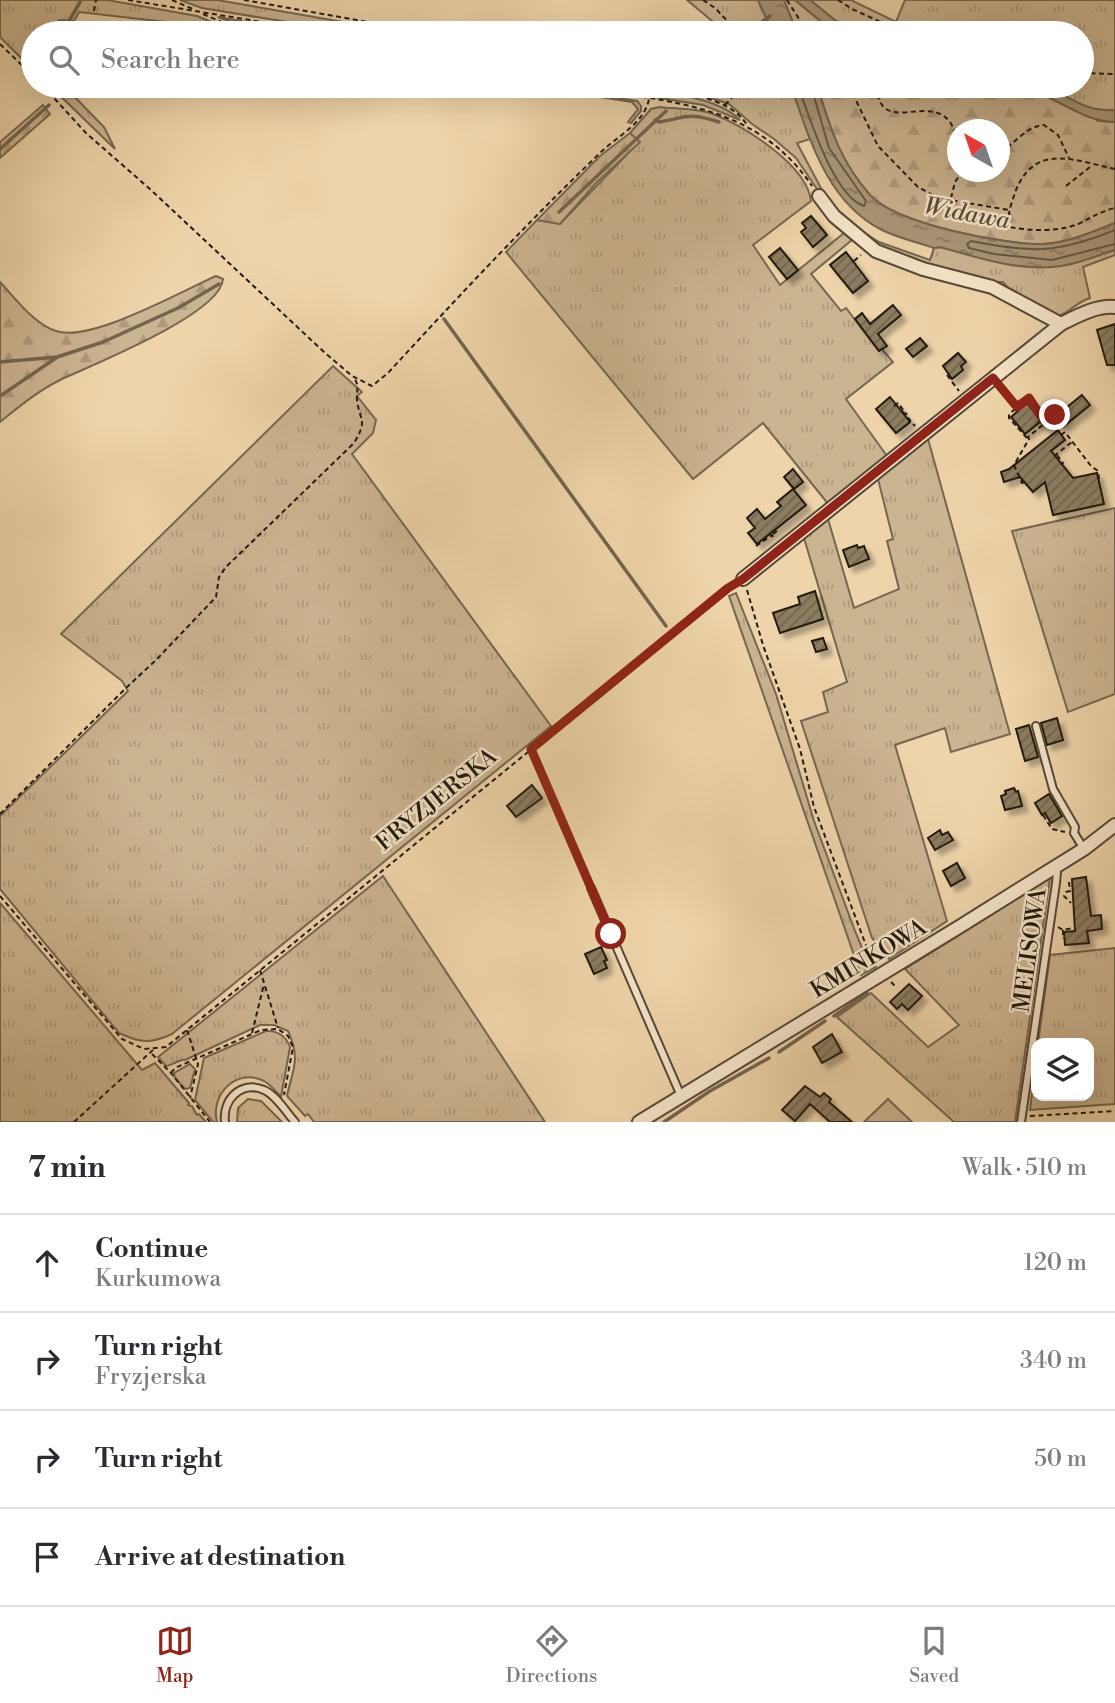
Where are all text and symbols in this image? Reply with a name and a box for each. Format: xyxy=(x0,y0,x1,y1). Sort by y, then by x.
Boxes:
search box xyxy=(21,21,1094,98)
icon: search xyxy=(45,41,83,79)
text: Search here xyxy=(101,44,240,76)
north arrow xyxy=(947,119,1010,182)
water label: Widawa xyxy=(922,192,1013,236)
route end xyxy=(1039,399,1070,430)
street label: FRYZJERSKA xyxy=(370,742,504,857)
street label: MELISOWA xyxy=(1007,885,1053,1014)
street label: KMINKOWA xyxy=(805,913,933,1004)
route start xyxy=(595,918,626,949)
map controls xyxy=(1031,1038,1094,1101)
button: layers xyxy=(1031,1038,1094,1101)
text: 7 min xyxy=(28,1149,106,1187)
text: Walk · 510 m xyxy=(962,1154,1087,1182)
text: Continue xyxy=(95,1233,208,1265)
icon: ahead xyxy=(28,1244,66,1282)
text: 120 m xyxy=(1023,1249,1087,1277)
text: Kurkumowa xyxy=(95,1265,221,1293)
text: Turn right xyxy=(95,1331,223,1363)
icon: right xyxy=(28,1342,66,1380)
text: 340 m xyxy=(1020,1347,1087,1375)
text: Fryzjerska xyxy=(95,1363,206,1391)
icon: right xyxy=(28,1440,66,1478)
text: Turn right xyxy=(95,1443,223,1475)
text: 50 m xyxy=(1034,1445,1087,1473)
icon: arrive xyxy=(28,1538,66,1576)
text: Arrive at destination xyxy=(95,1541,345,1573)
tab: Map xyxy=(156,1622,194,1688)
tab: Directions xyxy=(506,1622,597,1688)
tab: Saved xyxy=(909,1622,959,1688)

